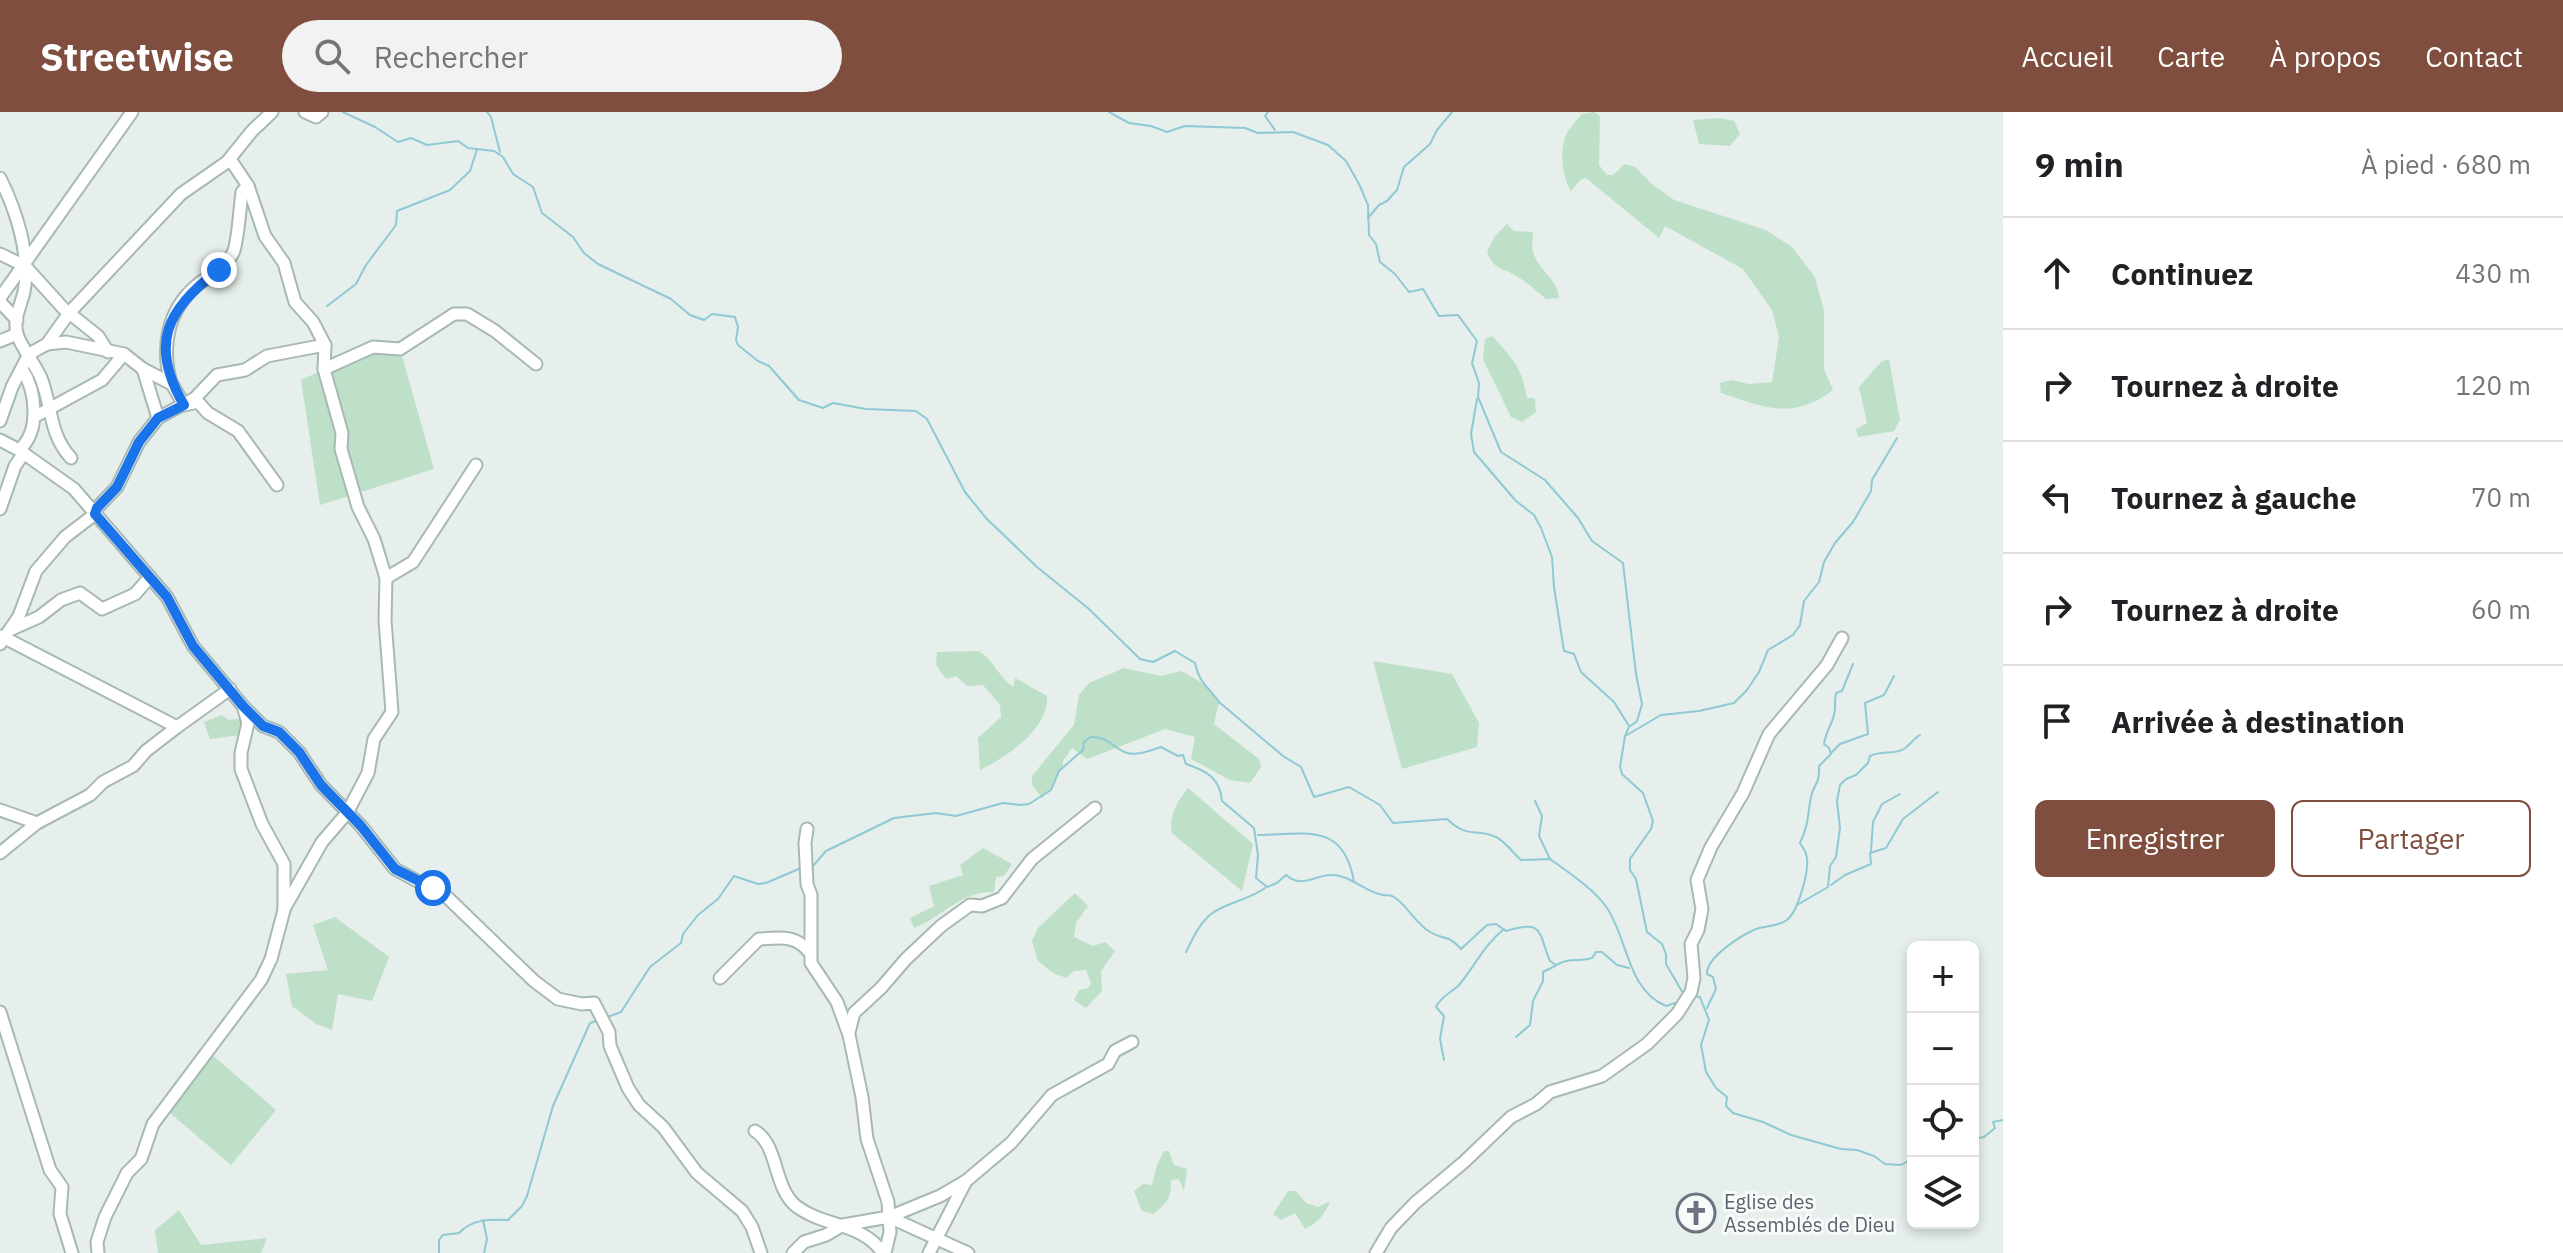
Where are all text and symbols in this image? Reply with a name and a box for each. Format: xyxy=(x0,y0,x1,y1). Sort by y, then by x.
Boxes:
search box xyxy=(282,20,842,92)
text: Streetwise xyxy=(40,32,234,81)
icon: search xyxy=(310,34,354,78)
text: Rechercher xyxy=(374,37,528,76)
text: Accueil xyxy=(2021,38,2113,75)
text: Carte xyxy=(2157,38,2225,75)
text: À propos xyxy=(2269,38,2381,75)
text: Contact xyxy=(2425,38,2523,75)
text: 9 min xyxy=(2035,142,2124,186)
text: À pied · 680 m xyxy=(2361,147,2531,181)
icon: ahead xyxy=(2035,251,2079,295)
route end xyxy=(201,252,237,288)
text: Continuez xyxy=(2111,254,2253,293)
text: 430 m xyxy=(2455,256,2531,290)
icon: right xyxy=(2035,363,2079,407)
text: Tournez à droite xyxy=(2111,366,2339,405)
text: 120 m xyxy=(2455,368,2531,402)
icon: left xyxy=(2035,475,2079,519)
text: Tournez à gauche xyxy=(2111,478,2357,517)
text: 70 m xyxy=(2471,480,2531,514)
icon: right xyxy=(2035,587,2079,631)
text: Tournez à droite xyxy=(2111,590,2339,629)
text: 60 m xyxy=(2471,592,2531,626)
icon: arrive xyxy=(2035,699,2079,743)
text: Arrivée à destination xyxy=(2111,702,2405,741)
button: Enregistrer xyxy=(2035,800,2275,877)
button: Partager xyxy=(2291,800,2531,877)
route start xyxy=(415,870,451,906)
map controls xyxy=(1907,941,1979,1229)
button: + xyxy=(1907,941,1979,1013)
button: − xyxy=(1907,1013,1979,1085)
button: locate xyxy=(1907,1085,1979,1157)
button: layers xyxy=(1907,1157,1979,1229)
place label: Eglise des Assemblés de Dieu xyxy=(1724,1188,1895,1238)
church icon: Eglise des Assemblés de Dieu xyxy=(1675,1192,1717,1234)

